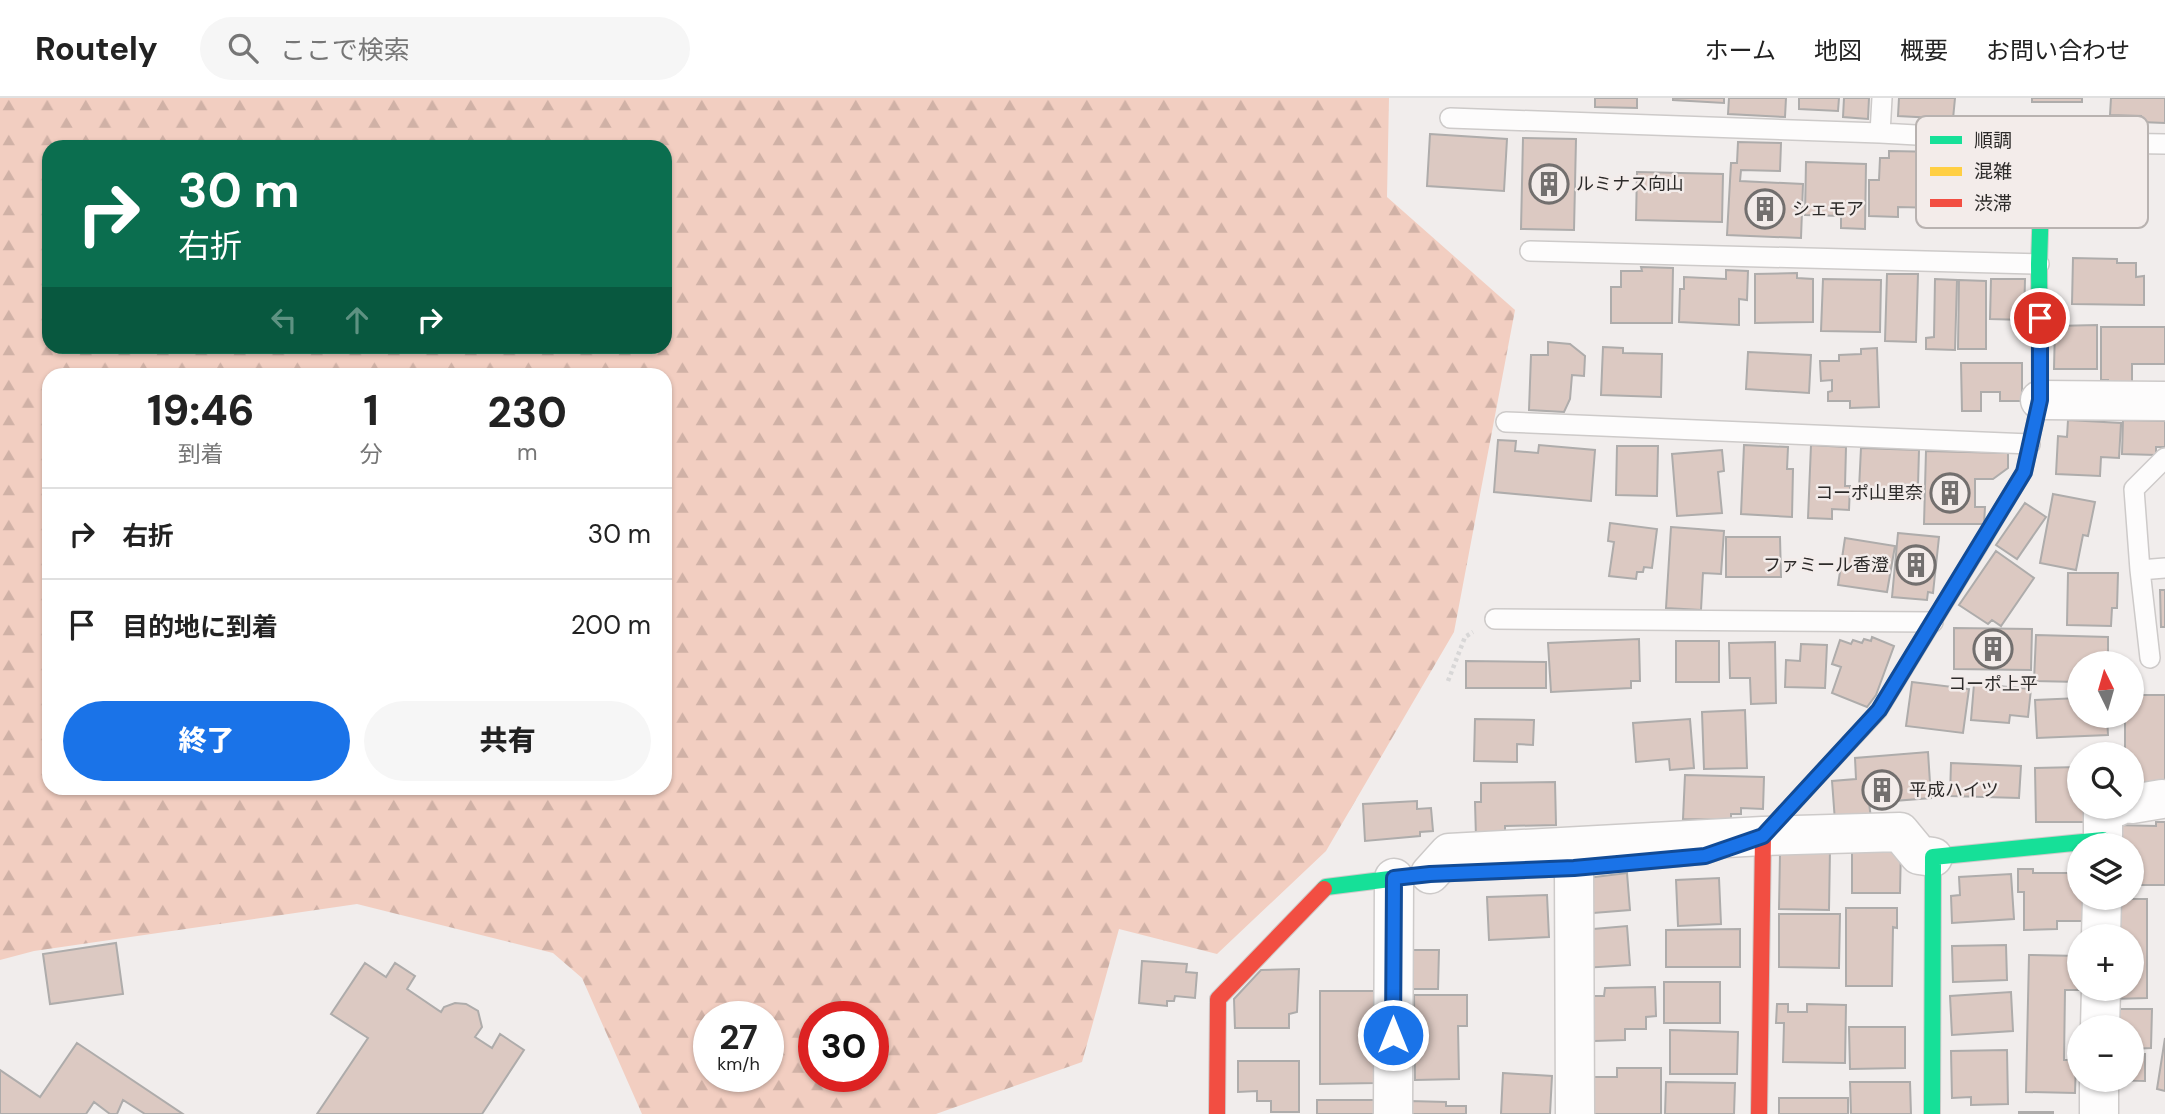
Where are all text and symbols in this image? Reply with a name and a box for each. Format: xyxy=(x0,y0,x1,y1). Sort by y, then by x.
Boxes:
search box xyxy=(200,17,690,80)
text: Routely xyxy=(35,27,158,70)
icon: search xyxy=(224,29,262,67)
text: ここで検索 xyxy=(280,33,410,67)
text: ホーム xyxy=(1705,35,1776,66)
text: 地図 xyxy=(1814,35,1862,66)
text: 概要 xyxy=(1900,35,1948,66)
text: お問い合わせ xyxy=(1986,35,2130,66)
legend xyxy=(1916,116,2148,228)
text: 順調 xyxy=(1974,128,2012,153)
text: 30 m xyxy=(178,158,300,222)
text: 混雑 xyxy=(1974,159,2012,184)
building icon: ルミナス向山 xyxy=(1528,163,1570,205)
icon: right xyxy=(63,168,154,259)
place label: ルミナス向山 xyxy=(1576,172,1684,196)
building icon: シェモア xyxy=(1744,188,1786,230)
text: 渋滞 xyxy=(1974,191,2012,216)
place label: シェモア xyxy=(1792,197,1864,221)
text: 右折 xyxy=(178,225,242,267)
pin xyxy=(2010,288,2070,348)
icon: arrive xyxy=(2021,299,2059,337)
icon: left xyxy=(265,301,303,339)
icon: ahead xyxy=(338,301,376,339)
icon: right xyxy=(411,301,449,339)
text: 19:46 xyxy=(147,383,254,438)
text: 1 xyxy=(363,383,379,438)
text: 230 xyxy=(488,385,567,440)
text: m xyxy=(517,437,537,467)
text: 到着 xyxy=(178,439,224,469)
text: 分 xyxy=(359,439,382,469)
building icon: コーポ山里奈 xyxy=(1929,472,1971,514)
place label: コーポ山里奈 xyxy=(1815,481,1923,505)
icon: right xyxy=(63,515,101,553)
text: 30 m xyxy=(588,517,651,551)
text: 右折 xyxy=(122,519,174,553)
building icon: ファミール香澄 xyxy=(1895,544,1937,586)
place label: ファミール香澄 xyxy=(1763,553,1889,577)
icon: arrive xyxy=(63,606,101,644)
text: 200 m xyxy=(571,608,651,642)
text: 目的地に到着 xyxy=(122,610,278,644)
building icon: コーポ上平 xyxy=(1972,628,2014,670)
north arrow xyxy=(2067,651,2144,728)
map controls xyxy=(2067,651,2144,1092)
place label: コーポ上平 xyxy=(1948,672,2038,696)
button: 終了 xyxy=(63,701,350,781)
button: 共有 xyxy=(364,701,651,781)
button: search xyxy=(2067,742,2144,819)
building icon: 平成ハイツ xyxy=(1861,769,1903,811)
place label: 平成ハイツ xyxy=(1909,778,1999,802)
button: layers xyxy=(2067,833,2144,910)
button: + xyxy=(2067,924,2144,1001)
position arrow xyxy=(1356,998,1430,1072)
speed limit sign: 30 xyxy=(798,1001,889,1092)
text: 27 xyxy=(719,1014,758,1060)
button: − xyxy=(2067,1015,2144,1092)
text: km/h xyxy=(717,1052,760,1076)

